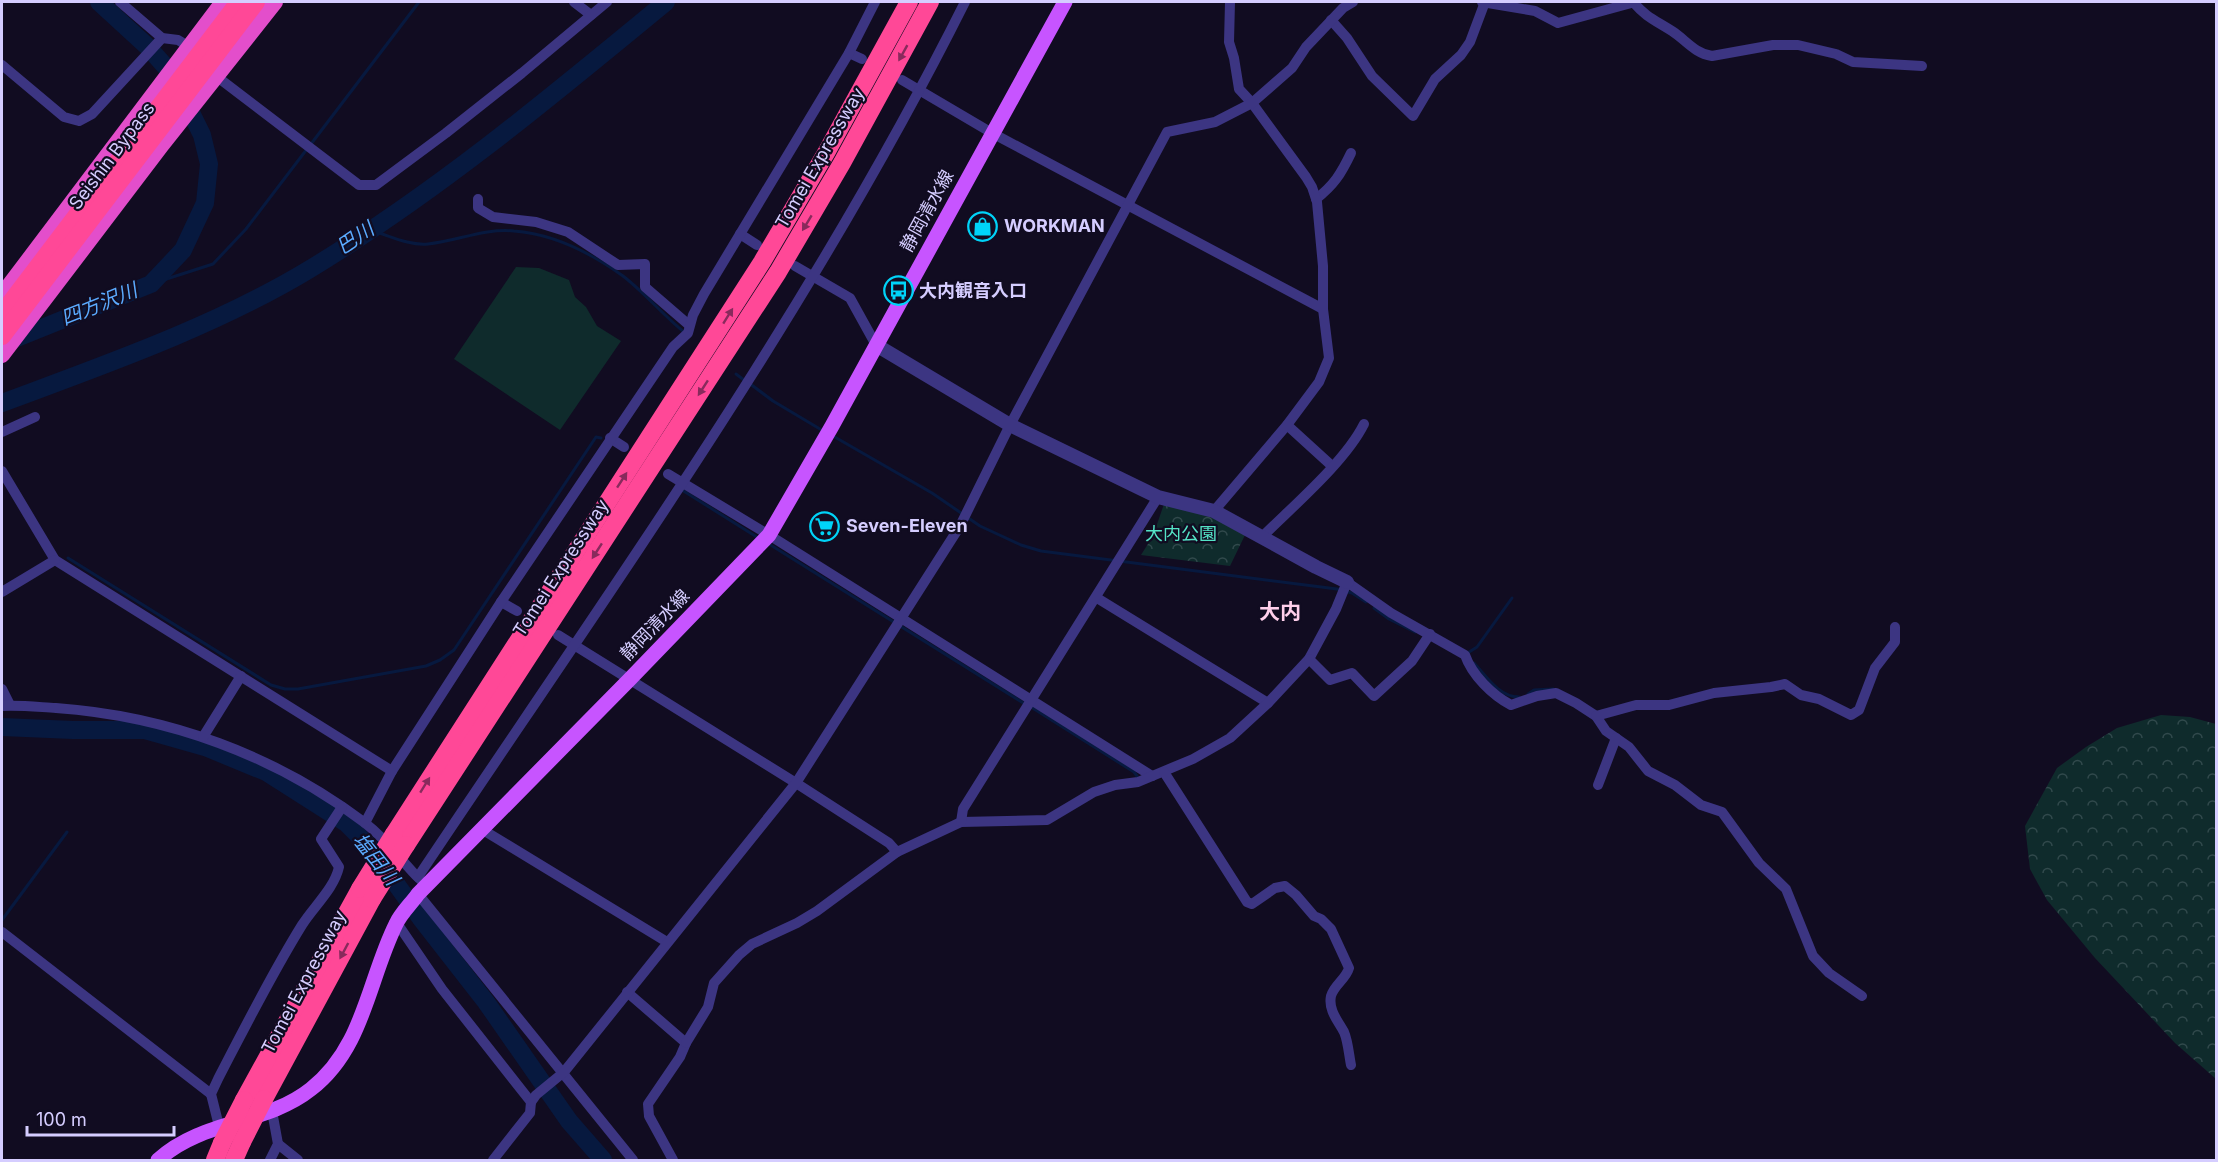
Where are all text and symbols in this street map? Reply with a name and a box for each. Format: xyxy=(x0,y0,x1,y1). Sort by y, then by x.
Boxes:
one-way arrow xyxy=(898,45,908,62)
street label: Tomei Expressway xyxy=(771,84,868,232)
street label: Seishin Bypass xyxy=(64,98,159,213)
street label: 静岡清水線 xyxy=(896,166,958,255)
shop icon: WORKMAN xyxy=(967,210,999,242)
one-way arrow xyxy=(801,215,812,231)
place label: WORKMAN xyxy=(1004,215,1105,236)
water label: 巴川 xyxy=(332,216,380,259)
bus stop icon: 大内観音入口 xyxy=(882,275,914,307)
water label: 四方沢川 xyxy=(57,277,142,330)
place label: 大内観音入口 xyxy=(919,280,1027,301)
one-way arrow xyxy=(722,308,733,324)
one-way arrow xyxy=(698,380,709,396)
one-way arrow xyxy=(616,472,627,488)
street label: Tomei Expressway xyxy=(508,495,613,640)
supermarket icon: Seven-Eleven xyxy=(809,510,841,542)
place label: Seven-Eleven xyxy=(846,515,968,536)
park label: 大内公園 xyxy=(1145,523,1217,544)
one-way arrow xyxy=(591,543,603,559)
street label: 静岡清水線 xyxy=(616,585,693,664)
district label: 大内 xyxy=(1259,599,1301,624)
one-way arrow xyxy=(419,777,430,793)
water label: 塩田川 xyxy=(348,828,405,891)
street label: Tomei Expressway xyxy=(257,907,350,1057)
one-way arrow xyxy=(339,943,349,960)
scale bar xyxy=(27,1099,174,1137)
text: 100 m xyxy=(36,1109,87,1130)

